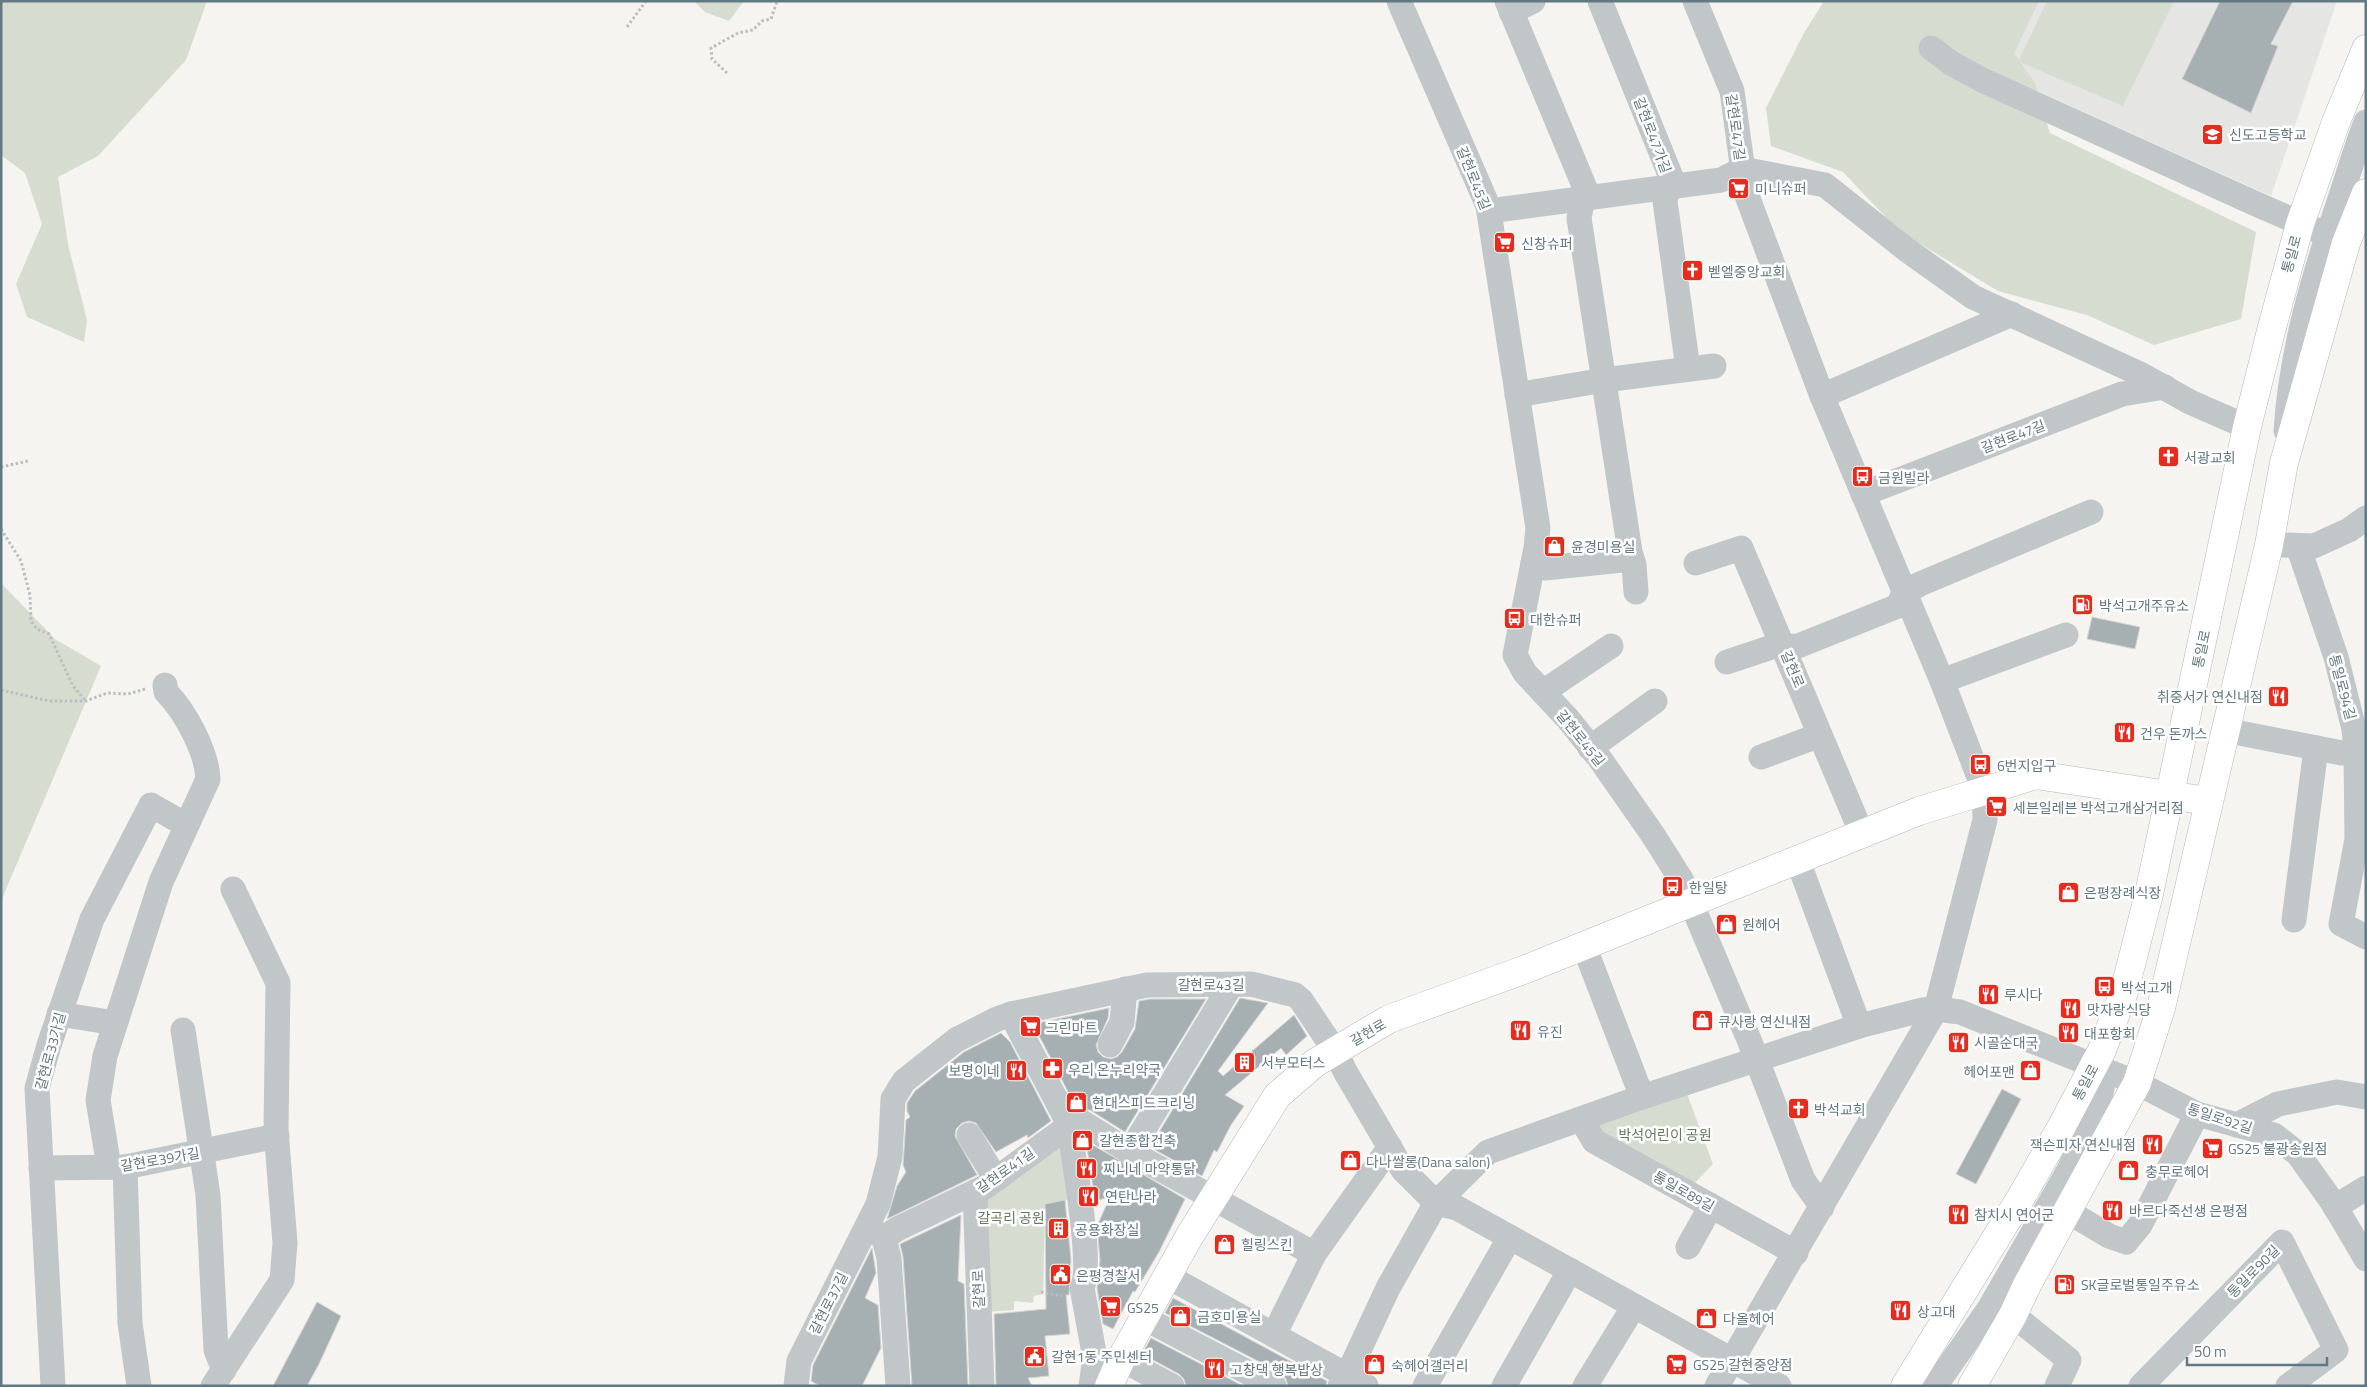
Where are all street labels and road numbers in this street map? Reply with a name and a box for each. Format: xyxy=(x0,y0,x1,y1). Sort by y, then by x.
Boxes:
street label: 갈현로47길 xyxy=(1721,92,1751,162)
street label: 갈현로47가길 xyxy=(1629,94,1677,176)
street label: 갈현로45길 xyxy=(1452,143,1496,213)
street label: 통일로 xyxy=(2276,233,2306,275)
street label: 갈현로47길 xyxy=(1978,414,2048,458)
street label: 통일로 xyxy=(2187,628,2215,670)
street label: 갈현로 xyxy=(1776,647,1810,691)
street label: 통일로94길 xyxy=(2324,652,2362,722)
street label: 갈현로45길 xyxy=(1552,705,1610,771)
street label: 갈현로43길 xyxy=(1177,974,1245,995)
street label: 갈현로33가길 xyxy=(29,1010,71,1092)
street label: 갈현로 xyxy=(1346,1013,1390,1051)
street label: 통일로 xyxy=(2067,1060,2103,1104)
street label: 통일로92길 xyxy=(2185,1098,2255,1138)
street label: 갈현로39가길 xyxy=(119,1142,201,1176)
street label: 갈현로41길 xyxy=(971,1142,1039,1198)
street label: 통일로89길 xyxy=(1650,1166,1718,1216)
street label: 통일로90길 xyxy=(2222,1240,2284,1302)
street label: 갈현로37길 xyxy=(803,1268,853,1338)
street label: 갈현로 xyxy=(967,1269,989,1309)

